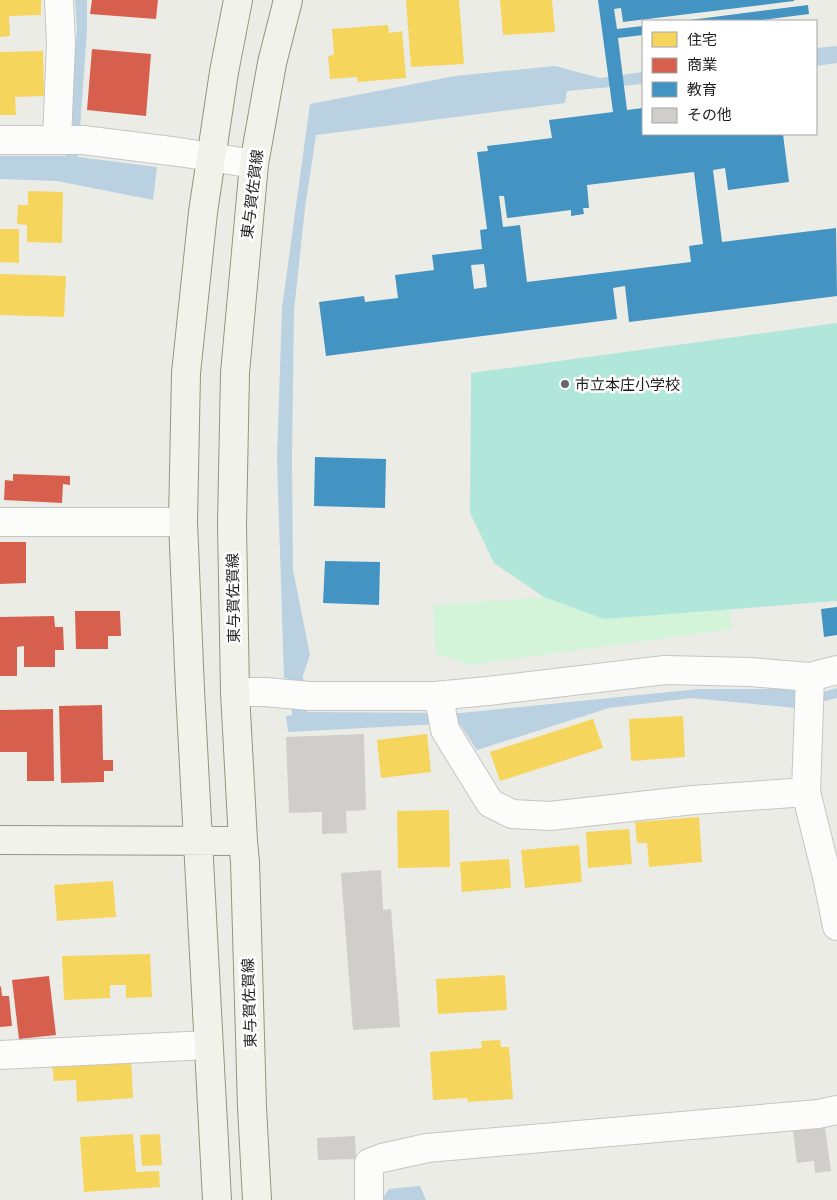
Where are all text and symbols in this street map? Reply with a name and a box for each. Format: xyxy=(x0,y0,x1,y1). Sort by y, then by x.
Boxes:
legend xyxy=(642,20,817,135)
text: 住宅 xyxy=(687,29,717,50)
text: 商業 xyxy=(687,54,717,75)
text: 教育 xyxy=(687,79,717,100)
text: その他 xyxy=(687,104,732,125)
street label: 東与賀佐賀線 xyxy=(236,148,268,240)
place label: 市立本庄小学校 xyxy=(575,374,680,395)
marker: 市立本庄小学校 xyxy=(559,378,571,390)
street label: 東与賀佐賀線 xyxy=(222,553,244,643)
street label: 東与賀佐賀線 xyxy=(237,958,261,1048)

